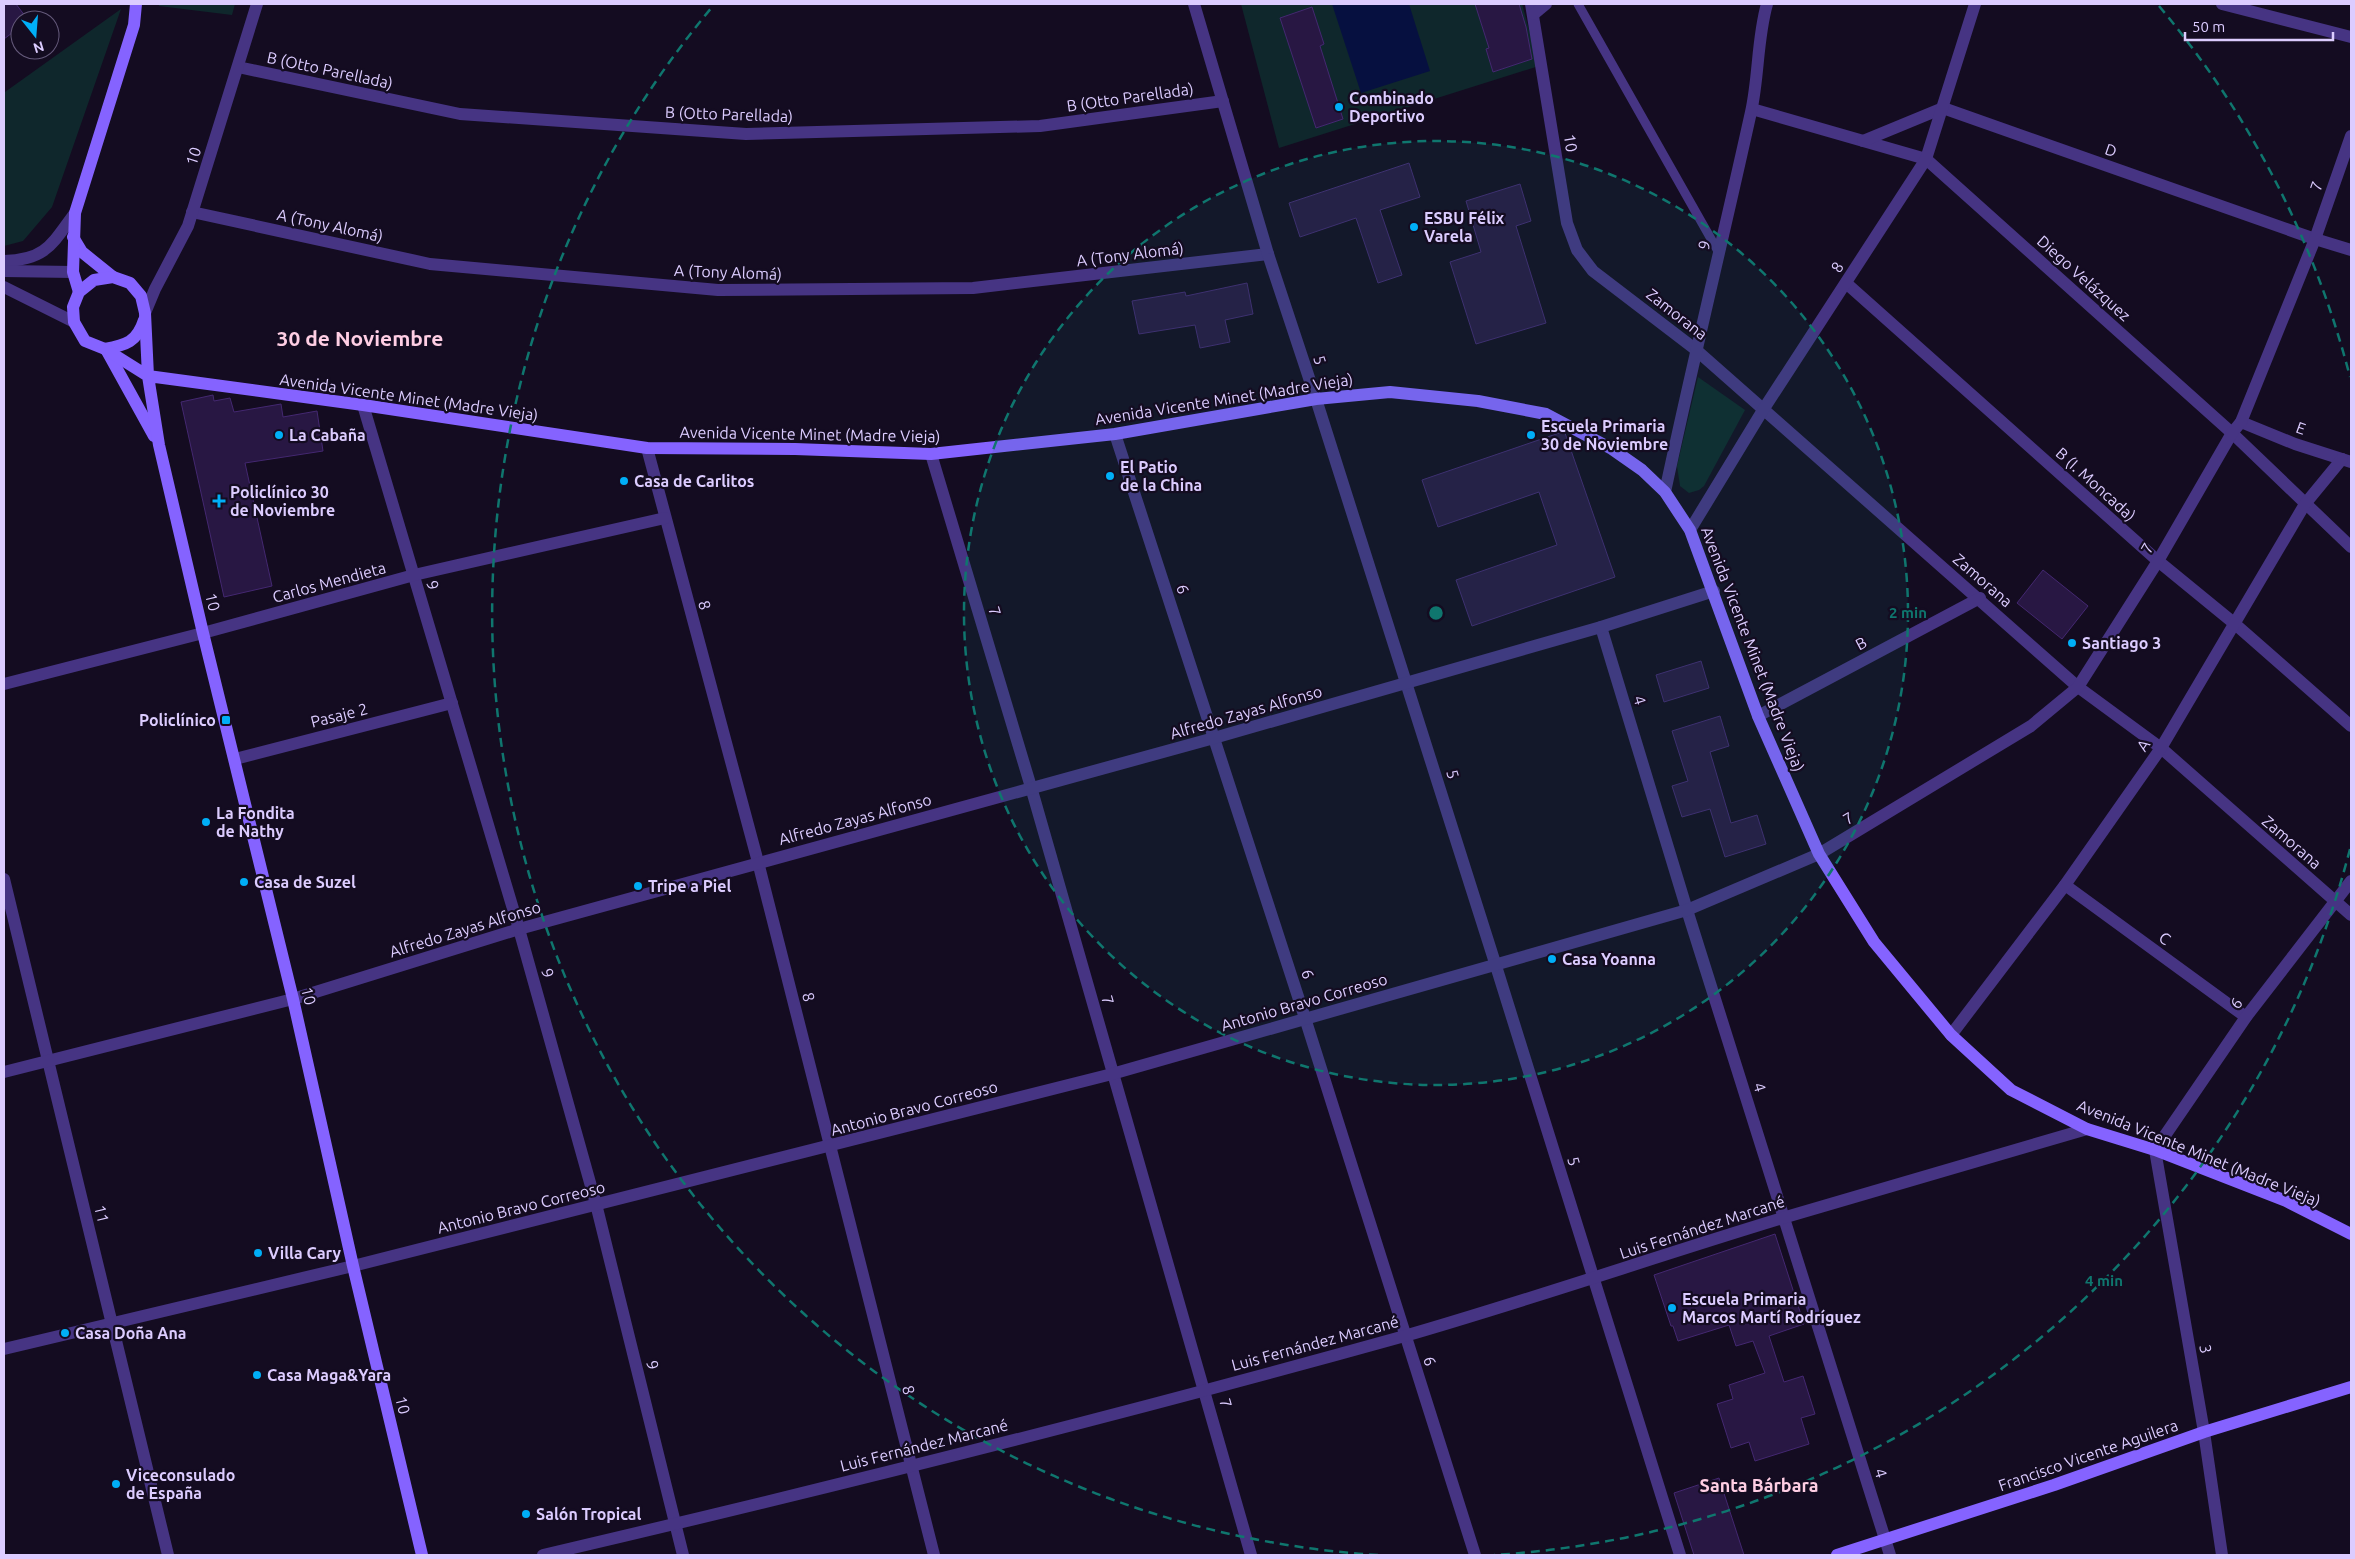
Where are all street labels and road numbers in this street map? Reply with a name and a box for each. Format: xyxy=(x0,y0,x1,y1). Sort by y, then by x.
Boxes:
street label: B (Otto Parellada) xyxy=(265,48,395,93)
street label: B (Otto Parellada) xyxy=(1065,79,1195,116)
street label: B (Otto Parellada) xyxy=(665,103,793,126)
street label: 10 xyxy=(1561,133,1581,153)
street label: D xyxy=(2103,140,2119,160)
street label: 10 xyxy=(182,145,204,167)
street label: 7 xyxy=(2306,179,2326,193)
street label: A (Tony Alomá) xyxy=(275,205,385,246)
street label: Diego Velázquez xyxy=(2034,231,2134,325)
street label: A (Tony Alomá) xyxy=(1075,238,1185,271)
street label: 9 xyxy=(1694,239,1714,251)
street label: 8 xyxy=(1827,258,1847,276)
street label: A (Tony Alomá) xyxy=(674,261,782,284)
street label: Zamorana xyxy=(1643,285,1711,343)
street label: 5 xyxy=(1310,353,1330,367)
street label: Avenida Vicente Minet (Madre Vieja) xyxy=(278,370,539,425)
street label: Avenida Vicente Minet (Madre Vieja) xyxy=(1094,370,1354,429)
street label: E xyxy=(2294,418,2308,438)
street label: Avenida Vicente Minet (Madre Vieja) xyxy=(679,423,941,446)
street label: B (I. Moncada) xyxy=(2052,444,2140,525)
street label: Avenida Vicente Minet (Madre Vieja) xyxy=(1697,524,1808,774)
street label: 7 xyxy=(2137,539,2157,557)
street label: Zamorana xyxy=(1950,550,2016,610)
street label: Carlos Mendieta xyxy=(270,558,388,606)
street label: 9 xyxy=(423,578,443,592)
street label: 6 xyxy=(1173,582,1193,596)
street label: 10 xyxy=(202,591,224,613)
street label: 8 xyxy=(695,598,715,612)
street label: 7 xyxy=(985,604,1005,618)
street label: B xyxy=(1852,633,1870,653)
street label: Alfredo Zayas Alfonso xyxy=(1168,682,1324,742)
street label: 4 xyxy=(1630,693,1650,707)
street label: Pasaje 2 xyxy=(309,699,369,731)
street label: A xyxy=(2133,735,2154,754)
street label: 5 xyxy=(1443,767,1463,781)
street label: Alfredo Zayas Alfonso xyxy=(777,790,933,848)
street label: 7 xyxy=(1839,808,1857,828)
street label: Zamorana xyxy=(2259,812,2325,872)
street label: Alfredo Zayas Alfonso xyxy=(387,897,543,961)
street label: C xyxy=(2156,928,2174,948)
street label: 9 xyxy=(538,966,558,980)
street label: 6 xyxy=(1298,967,1318,981)
street label: Antonio Bravo Correoso xyxy=(1219,970,1389,1034)
street label: 10 xyxy=(298,985,320,1007)
street label: 8 xyxy=(799,990,819,1004)
street label: 7 xyxy=(1098,993,1118,1007)
street label: 6 xyxy=(2226,994,2246,1012)
street label: Antonio Bravo Correoso xyxy=(829,1077,999,1139)
street label: 4 xyxy=(1750,1080,1770,1094)
street label: Avenida Vicente Minet (Madre Vieja) xyxy=(2074,1096,2323,1211)
street label: 5 xyxy=(1564,1154,1584,1168)
street label: Antonio Bravo Correoso xyxy=(435,1177,607,1237)
street label: Luis Fernández Marcané xyxy=(1617,1192,1787,1262)
street label: 11 xyxy=(91,1203,113,1225)
street label: Luis Fernández Marcané xyxy=(1229,1312,1401,1374)
street label: 3 xyxy=(2196,1343,2216,1355)
street label: 6 xyxy=(1420,1354,1440,1368)
street label: 9 xyxy=(643,1358,663,1372)
street label: 8 xyxy=(899,1383,919,1397)
street label: 10 xyxy=(392,1394,414,1416)
street label: 7 xyxy=(1216,1396,1236,1410)
street label: Luis Fernández Marcané xyxy=(838,1415,1010,1475)
street label: Francisco Vicente Aguilera xyxy=(1996,1416,2180,1494)
street label: 4 xyxy=(1871,1466,1891,1480)

